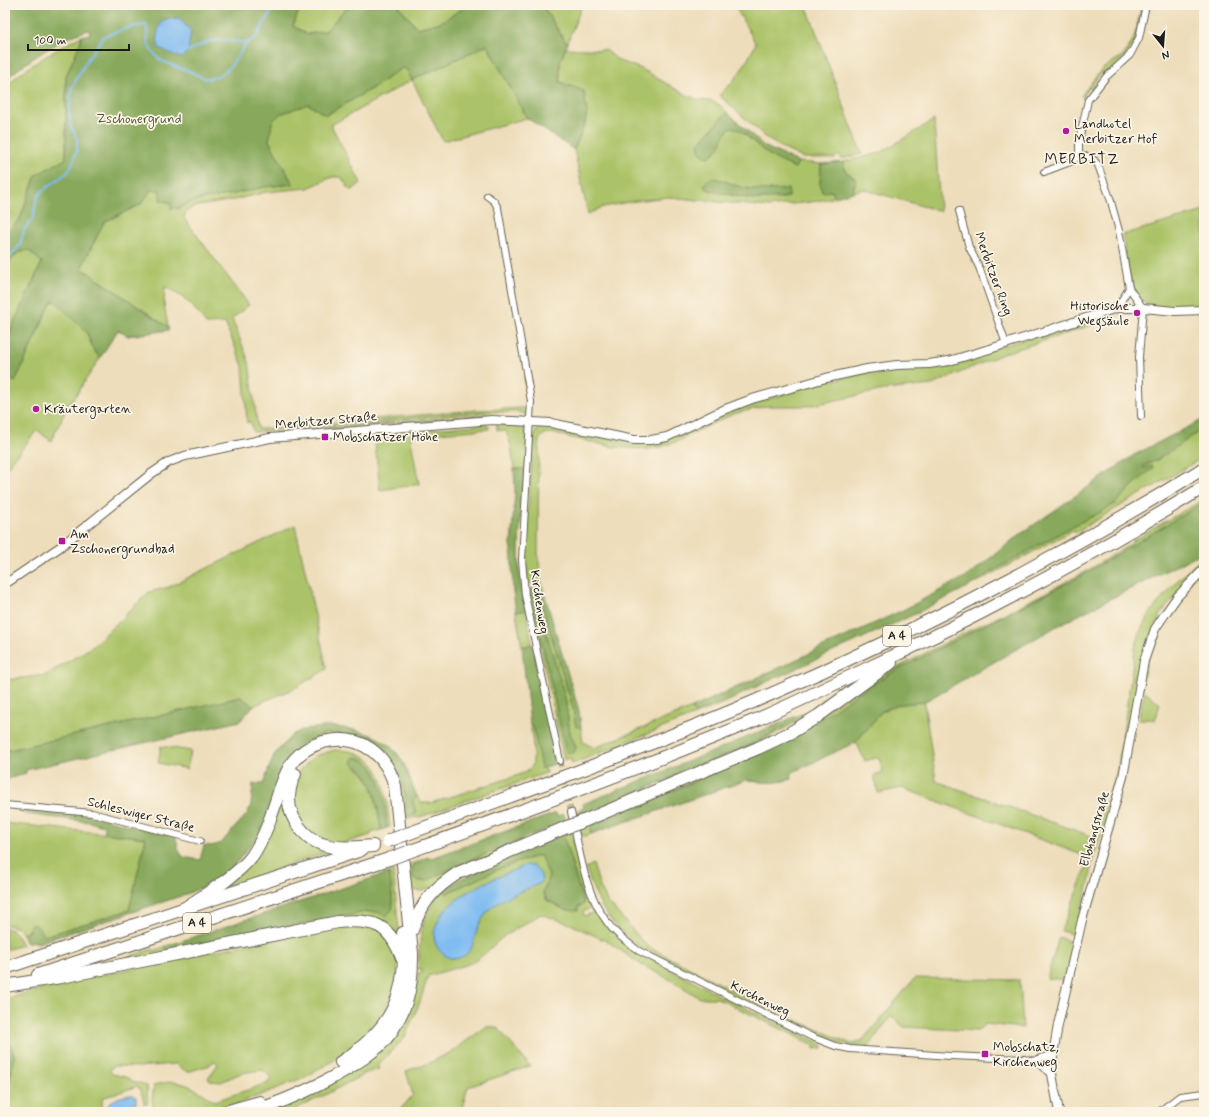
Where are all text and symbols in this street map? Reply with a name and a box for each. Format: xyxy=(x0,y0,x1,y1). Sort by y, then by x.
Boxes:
scale bar xyxy=(28,26,129,52)
north arrow xyxy=(1143,26,1183,66)
text: 100 m xyxy=(34,33,66,49)
text: N xyxy=(1160,47,1171,62)
park label: Zschonergrund xyxy=(97,111,181,129)
place label: Landhotel Merbitzer Hof xyxy=(1074,116,1158,148)
marker: Landhotel Merbitzer Hof xyxy=(1061,126,1071,136)
district label: MERBITZ xyxy=(1044,150,1120,170)
street label: Merbitzer Ring xyxy=(969,230,1016,319)
place label: Historische Wegsäule xyxy=(1070,298,1129,332)
marker: Historische Wegsäule xyxy=(1132,308,1142,318)
place label: Kräutergarten xyxy=(44,401,131,419)
marker: Kräutergarten xyxy=(31,404,41,414)
street label: Merbitzer Straße xyxy=(274,408,378,434)
place label: Mobschatzer Höhe xyxy=(333,429,438,446)
marker: Mobschatzer Höhe xyxy=(320,432,330,442)
place label: Am Zschonergrundbad xyxy=(70,526,175,559)
marker: Am Zschonergrundbad xyxy=(57,536,67,546)
street label: Kirchenweg xyxy=(525,569,552,635)
road number: A 4 xyxy=(883,626,911,646)
street label: Elbhangstraße xyxy=(1076,789,1116,869)
street label: Schleswiger Straße xyxy=(86,793,196,837)
road number: A 4 xyxy=(183,913,211,933)
street label: Kirchenweg xyxy=(727,977,793,1022)
place label: Mobschatz, Kirchenweg xyxy=(993,1039,1059,1072)
marker: Mobschatz, Kirchenweg xyxy=(980,1049,990,1059)

